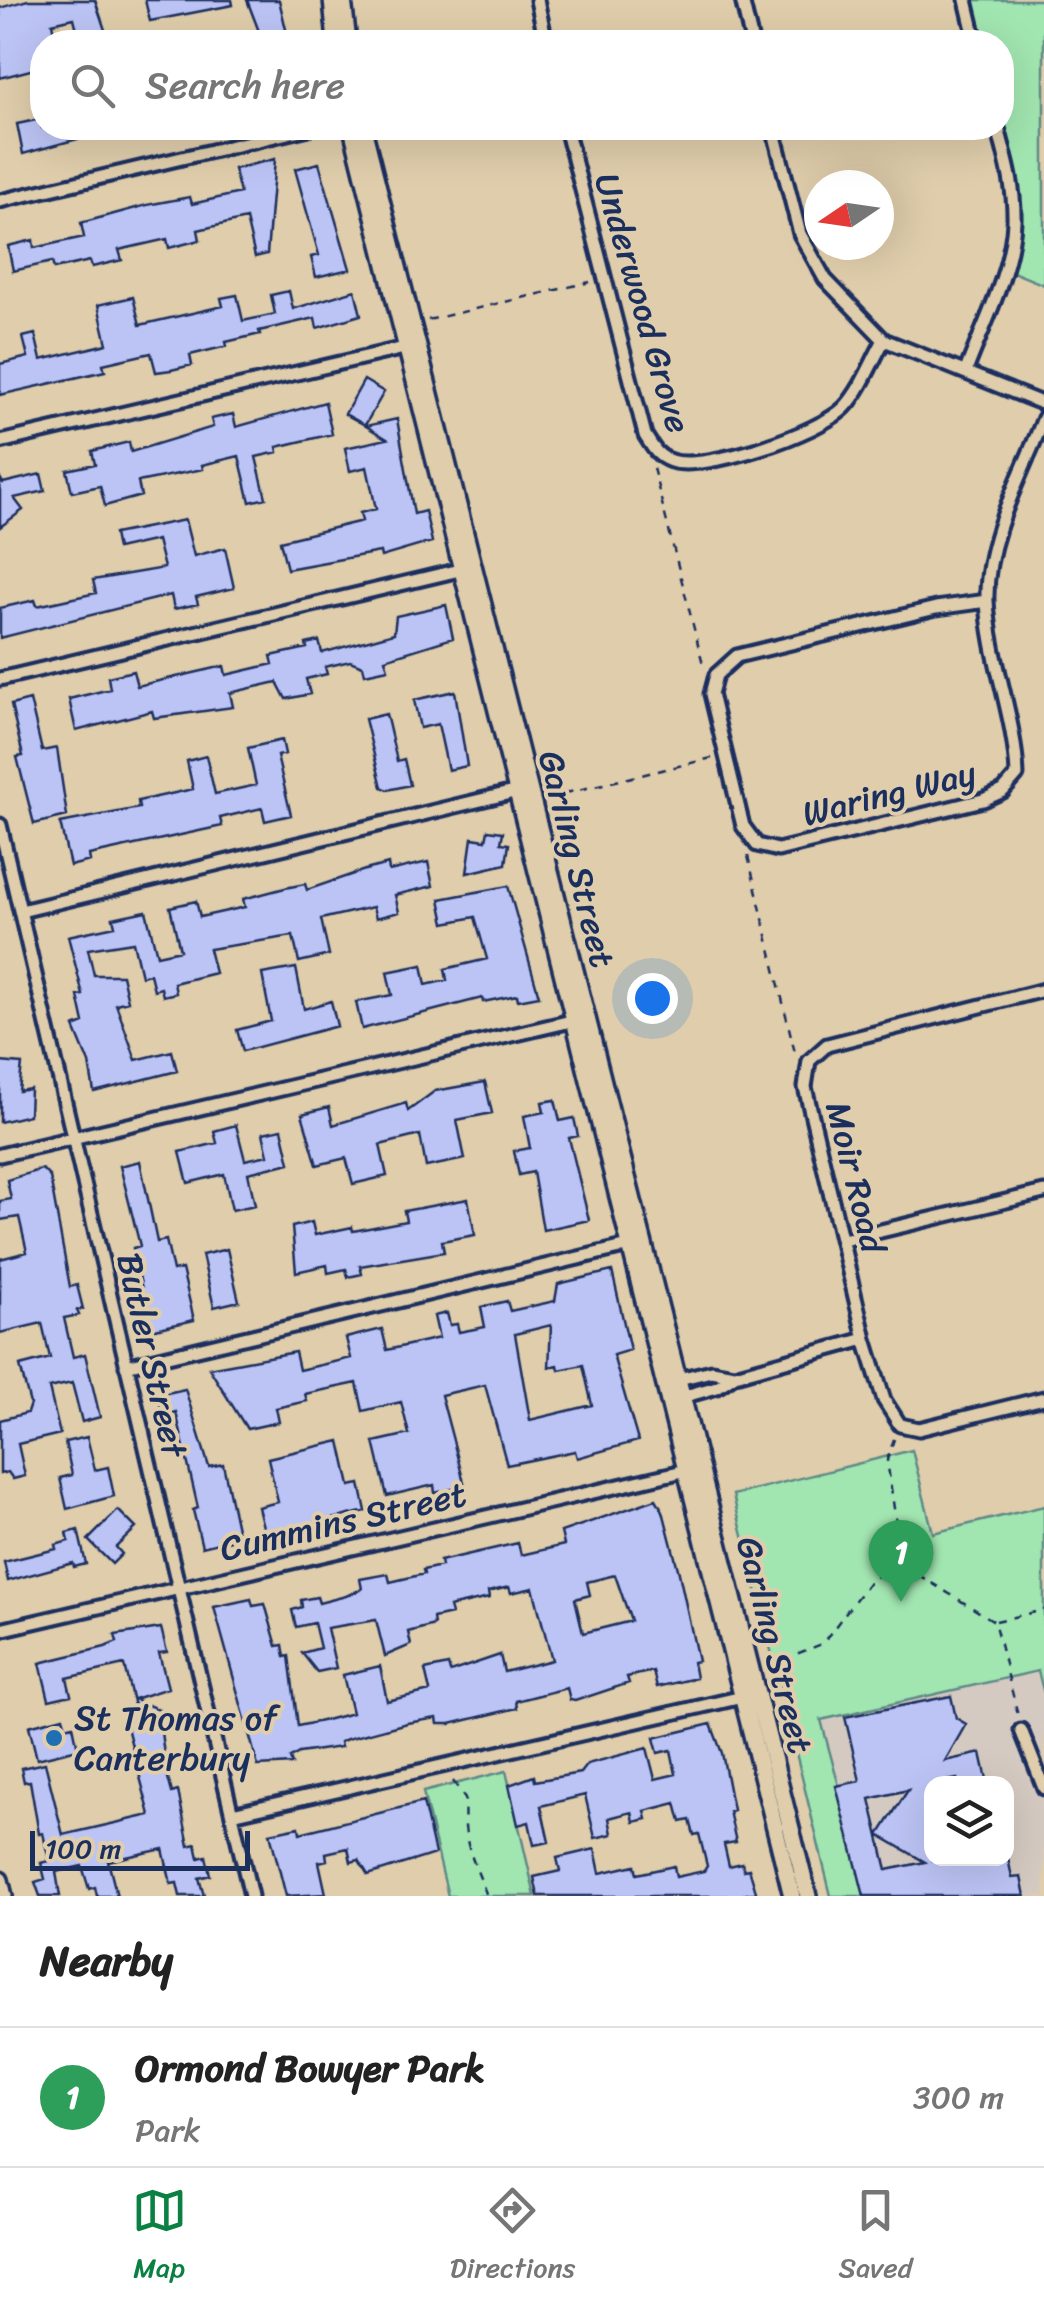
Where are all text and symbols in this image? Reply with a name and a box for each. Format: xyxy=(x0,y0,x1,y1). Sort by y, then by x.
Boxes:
search box xyxy=(30,30,1014,140)
text: Search here xyxy=(145,52,345,119)
icon: search xyxy=(65,58,120,113)
street label: Underwood Grove xyxy=(576,166,710,440)
north arrow xyxy=(804,170,894,260)
street label: Waring Way xyxy=(796,741,983,844)
street label: Garling Street xyxy=(520,744,634,974)
your location xyxy=(627,973,678,1024)
street label: Moir Road xyxy=(807,1095,905,1262)
street label: Butler Street xyxy=(98,1247,206,1465)
street label: Cummins Street xyxy=(214,1463,472,1579)
pin: 1 xyxy=(868,1520,934,1602)
street label: Garling Street xyxy=(718,1530,832,1760)
place label: St Thomas of Canterbury xyxy=(74,1687,281,1789)
marker: St Thomas of Canterbury xyxy=(43,1727,65,1749)
map controls xyxy=(924,1776,1014,1866)
button: layers xyxy=(924,1776,1014,1866)
text: 100 m xyxy=(45,1824,121,1873)
scale bar xyxy=(30,1826,250,1870)
text: Nearby xyxy=(40,1924,173,1998)
text: Ormond Bowyer Park xyxy=(135,2035,485,2102)
text: 1 xyxy=(66,2069,79,2126)
text: 300 m xyxy=(913,2069,1004,2126)
text: Park xyxy=(135,2102,201,2159)
tab: Map xyxy=(132,2183,187,2292)
tab: Directions xyxy=(450,2183,575,2292)
tab: Saved xyxy=(839,2183,912,2292)

